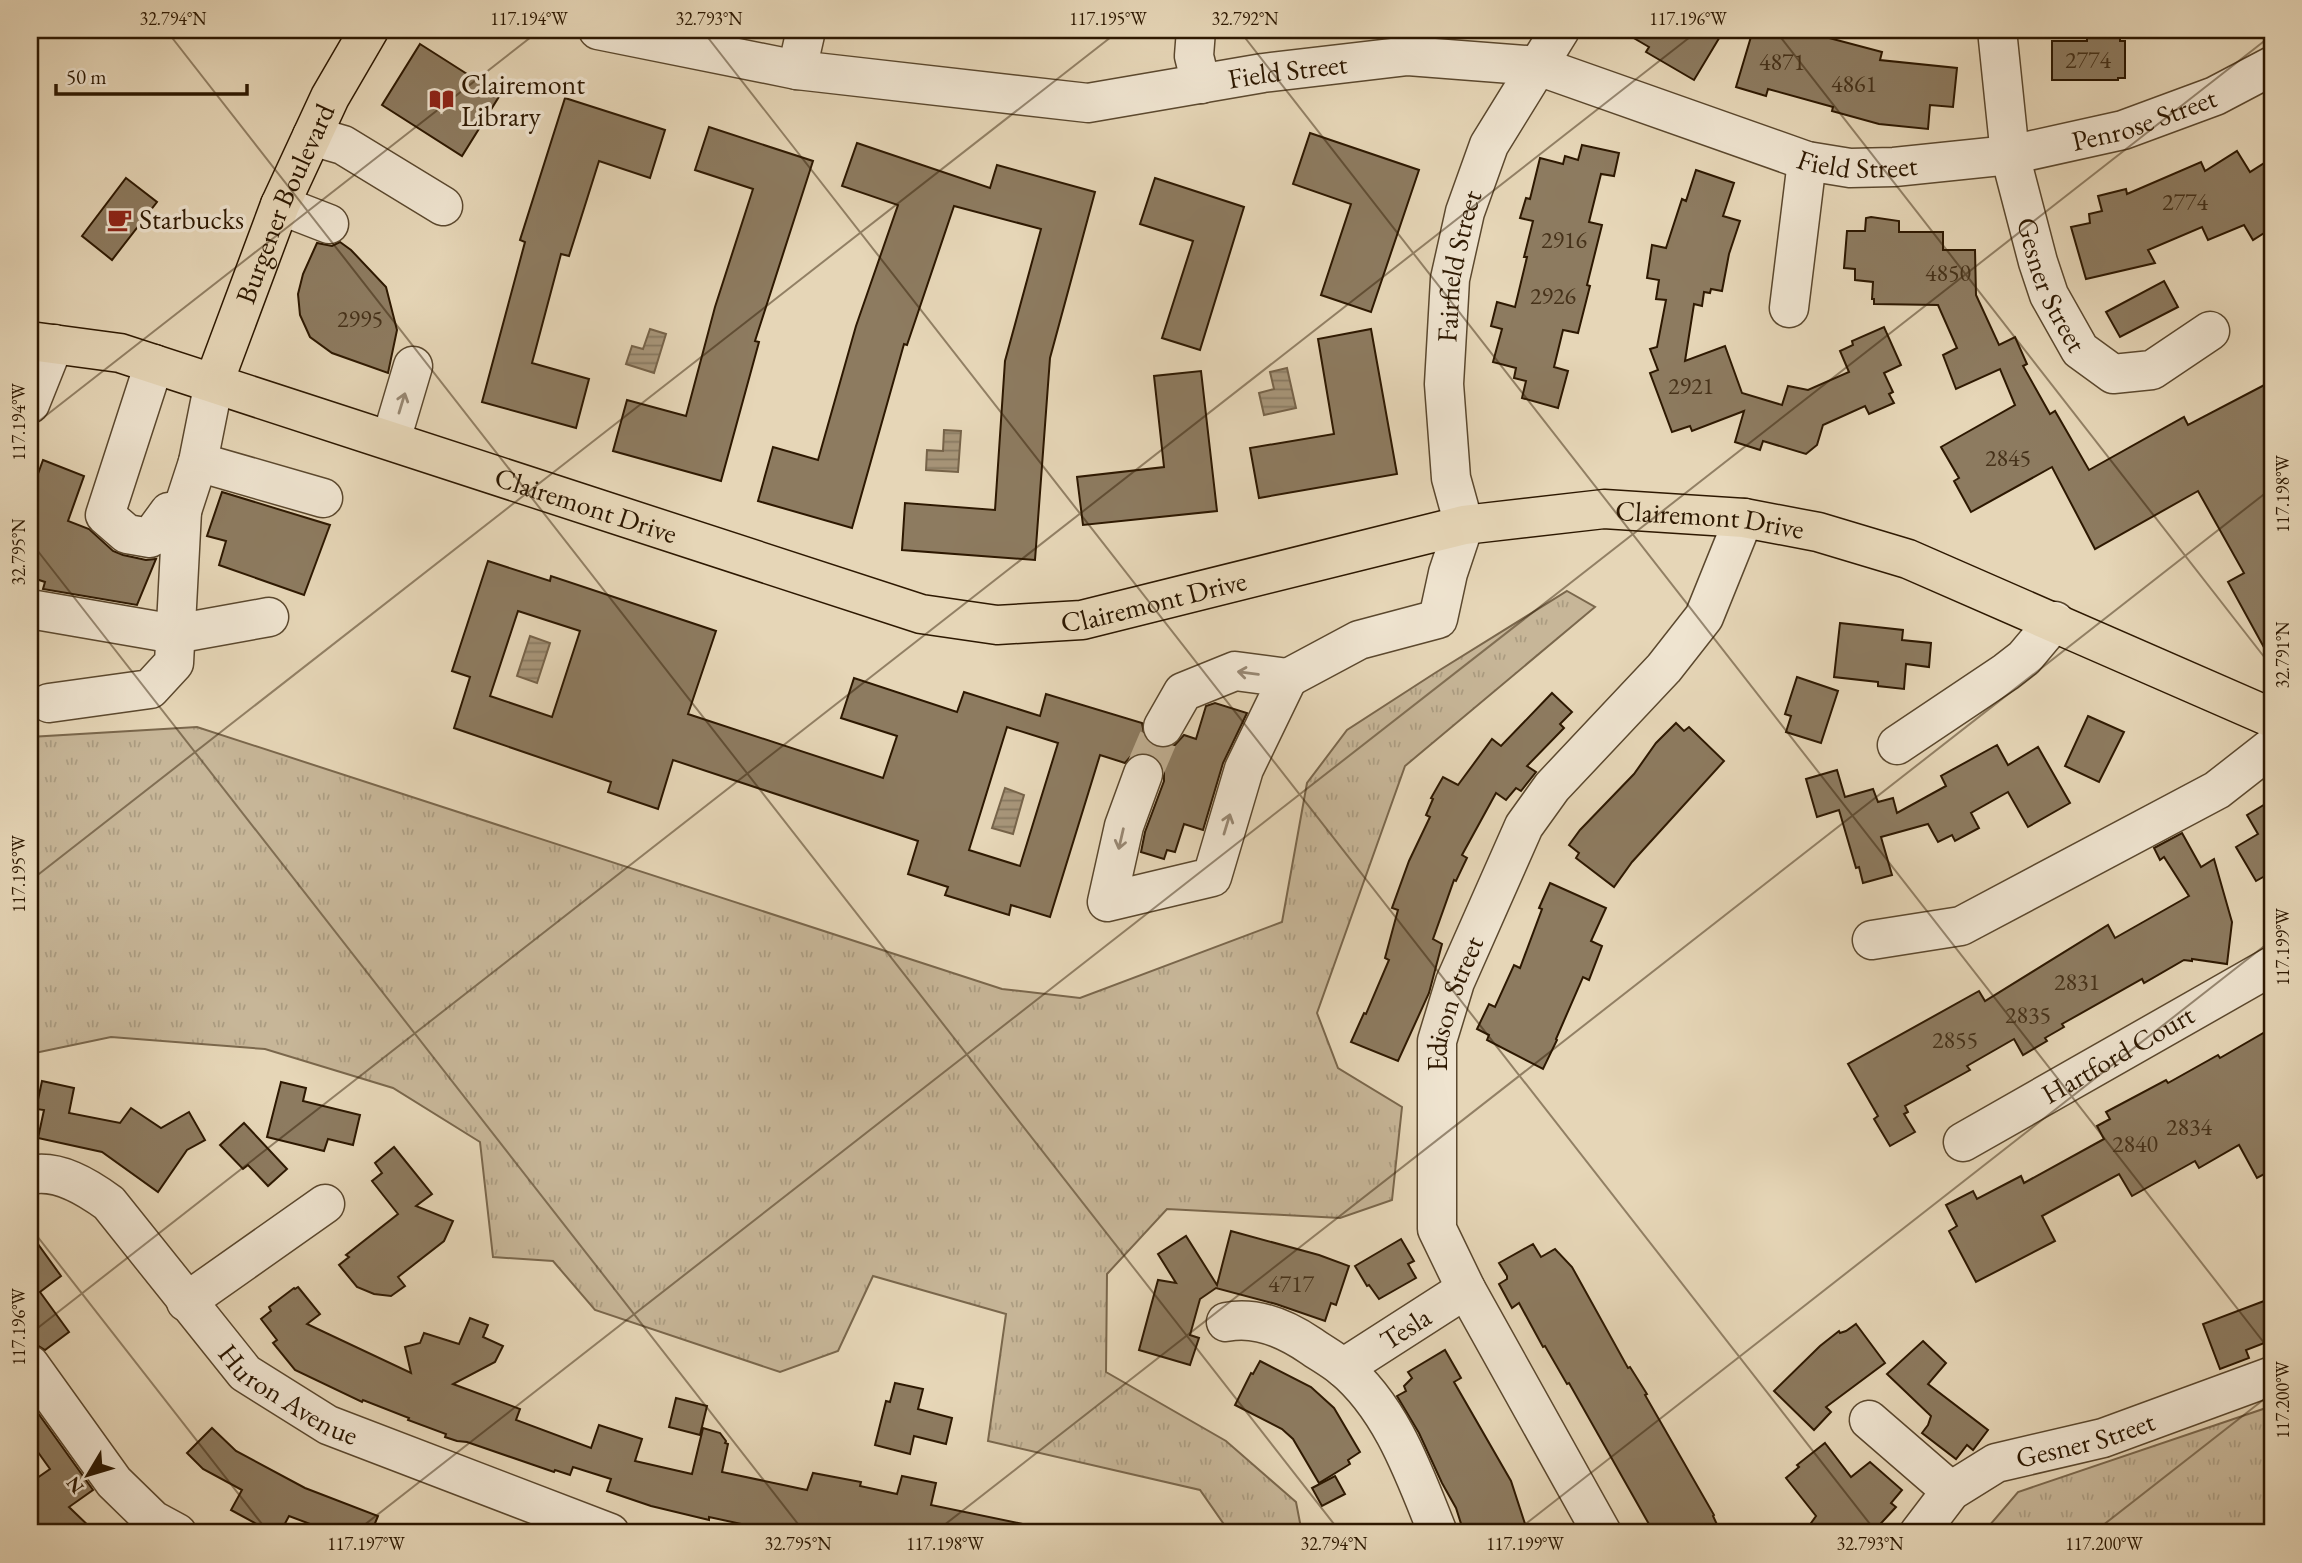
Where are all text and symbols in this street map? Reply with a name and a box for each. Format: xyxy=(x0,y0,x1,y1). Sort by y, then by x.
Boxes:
text: 32.794°N xyxy=(140,7,207,30)
text: 117.194°W xyxy=(490,7,568,30)
text: 32.793°N xyxy=(676,7,743,30)
text: 117.195°W xyxy=(1069,7,1147,30)
text: 32.792°N xyxy=(1212,7,1279,30)
text: 117.196°W xyxy=(1649,7,1727,30)
house number: 2774 xyxy=(2065,44,2112,75)
street label: Field Street xyxy=(1225,45,1349,97)
house number: 4871 xyxy=(1759,46,1805,77)
scale bar xyxy=(56,52,247,96)
text: 50 m xyxy=(66,63,107,90)
place label: Clairemont Library xyxy=(461,66,585,134)
house number: 4861 xyxy=(1831,68,1877,99)
street label: Penrose Street xyxy=(2068,79,2221,159)
library icon: Clairemont Library xyxy=(427,86,455,114)
street label: Burgener Boulevard xyxy=(227,97,343,308)
street label: Field Street xyxy=(1792,141,1919,186)
street label: Fairfield Street xyxy=(1428,185,1490,343)
house number: 2774 xyxy=(2162,186,2209,217)
place label: Starbucks xyxy=(139,201,244,237)
cafe icon: Starbucks xyxy=(105,205,133,233)
street label: Gesner Street xyxy=(2009,213,2095,358)
house number: 2916 xyxy=(1541,224,1587,255)
house number: 4850 xyxy=(1925,257,1971,288)
house number: 2926 xyxy=(1530,280,1576,311)
house number: 2995 xyxy=(337,303,383,334)
house number: 2921 xyxy=(1668,370,1714,401)
text: 117.194°W xyxy=(7,383,30,461)
one-way arrow xyxy=(397,393,409,415)
house number: 2845 xyxy=(1985,442,2031,473)
text: 117.198°W xyxy=(2271,455,2294,533)
street label: Clairemont Drive xyxy=(490,458,682,551)
street label: Clairemont Drive xyxy=(1614,492,1807,547)
text: 32.795°N xyxy=(7,518,30,585)
street label: Clairemont Drive xyxy=(1060,562,1250,639)
text: 32.791°N xyxy=(2271,621,2294,688)
one-way arrow xyxy=(1237,666,1259,679)
one-way arrow xyxy=(1222,813,1235,835)
one-way arrow xyxy=(1114,827,1127,850)
text: 117.195°W xyxy=(7,835,30,913)
text: 117.199°W xyxy=(2271,908,2294,986)
street label: Edison Street xyxy=(1419,930,1491,1071)
house number: 2831 xyxy=(2054,966,2100,997)
street label: Hartford Court xyxy=(2035,996,2201,1112)
house number: 2835 xyxy=(2005,999,2051,1030)
house number: 2855 xyxy=(1932,1024,1978,1055)
house number: 2834 xyxy=(2166,1111,2213,1142)
house number: 2840 xyxy=(2112,1128,2158,1159)
house number: 4717 xyxy=(1268,1268,1315,1299)
text: 117.196°W xyxy=(7,1288,30,1366)
street label: Tesla xyxy=(1373,1298,1438,1358)
street label: Huron Avenue xyxy=(211,1336,363,1453)
text: 117.200°W xyxy=(2271,1361,2294,1439)
street label: Gesner Street xyxy=(2012,1403,2160,1476)
north arrow xyxy=(52,1440,122,1510)
text: N xyxy=(60,1471,90,1499)
text: 117.197°W xyxy=(327,1532,405,1555)
text: 32.795°N xyxy=(765,1532,832,1555)
text: 117.198°W xyxy=(906,1532,984,1555)
text: 32.794°N xyxy=(1301,1532,1368,1555)
text: 117.199°W xyxy=(1486,1532,1564,1555)
text: 32.793°N xyxy=(1837,1532,1904,1555)
text: 117.200°W xyxy=(2065,1532,2143,1555)

